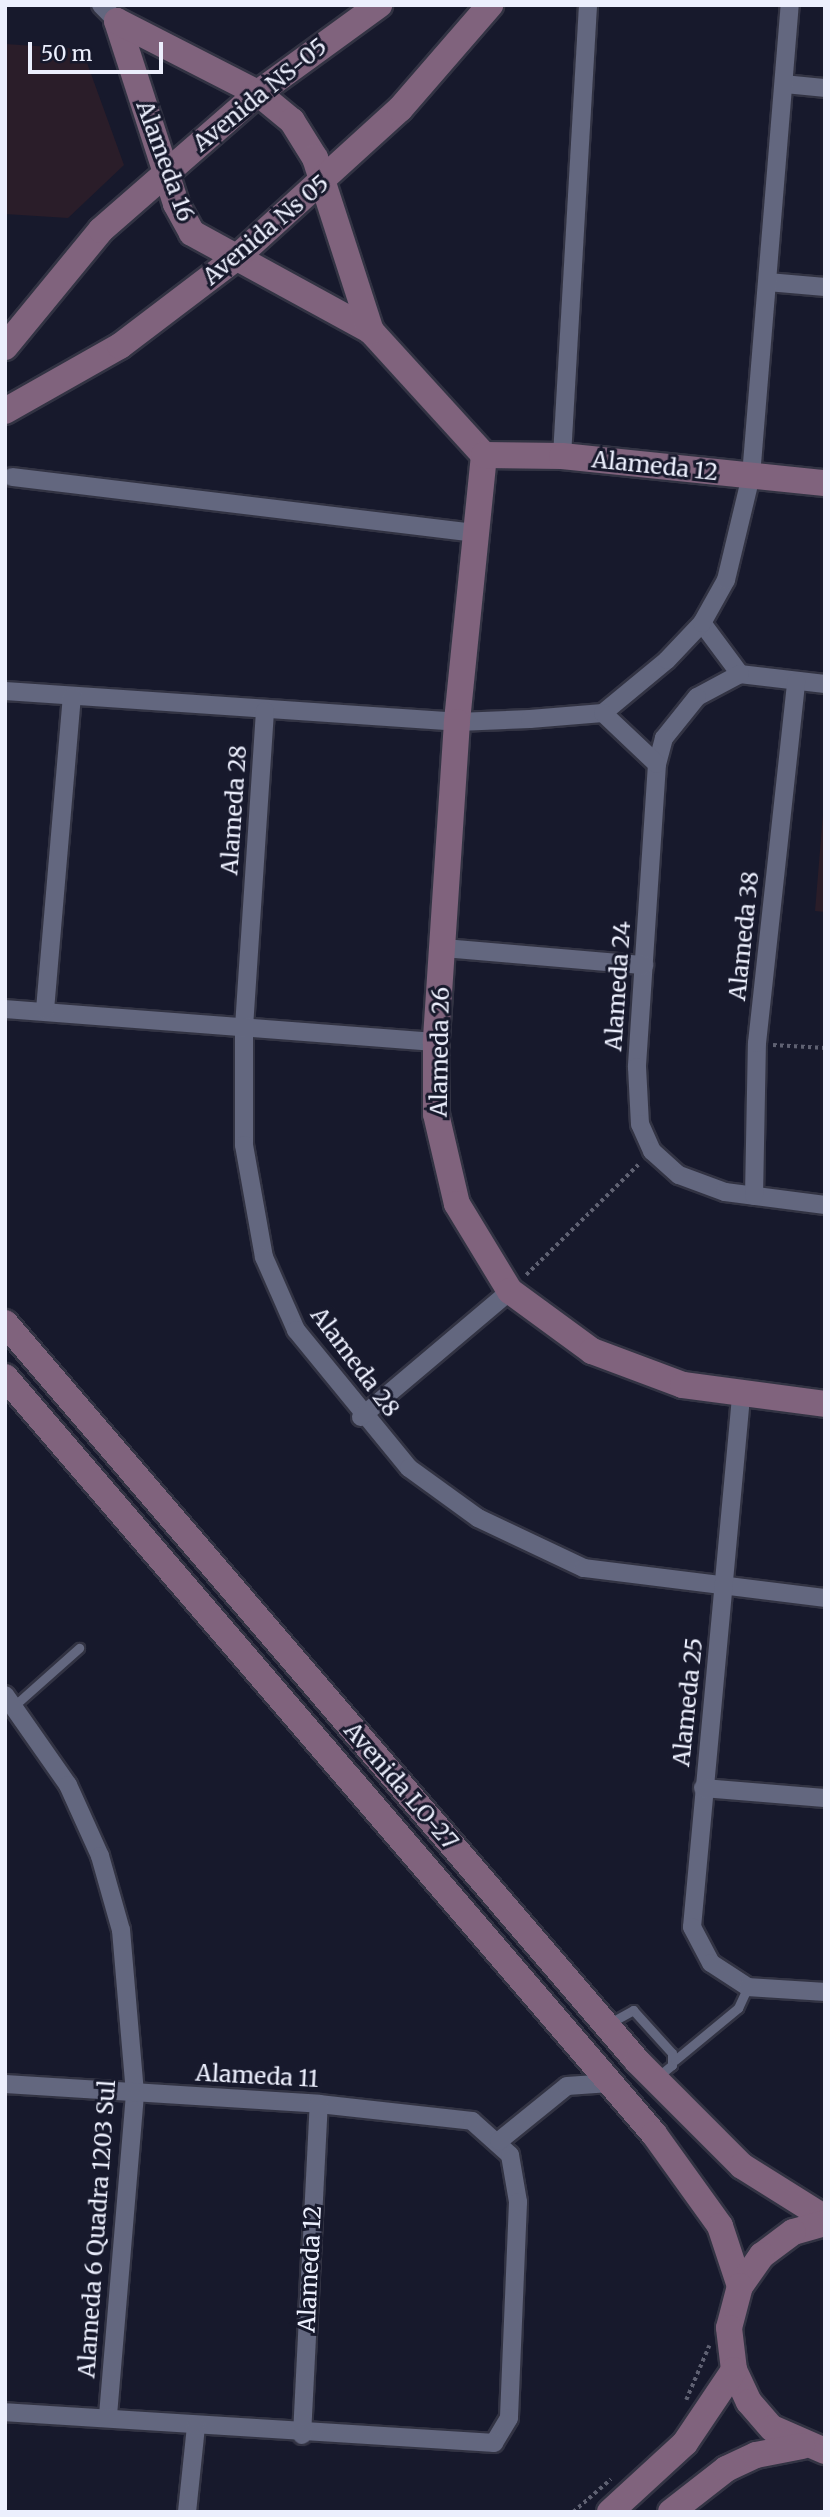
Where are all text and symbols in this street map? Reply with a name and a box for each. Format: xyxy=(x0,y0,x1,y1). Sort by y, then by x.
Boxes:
scale bar xyxy=(32,28,166,72)
street label: Avenida NS-05 xyxy=(187,33,333,157)
text: 50 m xyxy=(41,40,92,67)
street label: Alameda 16 xyxy=(130,97,200,225)
street label: Avenida Ns 05 xyxy=(197,169,335,291)
street label: Alameda 12 xyxy=(591,446,719,486)
street label: Alameda 28 xyxy=(216,744,252,876)
street label: Alameda 38 xyxy=(723,870,765,1002)
street label: Alameda 24 xyxy=(600,920,636,1052)
street label: Alameda 26 xyxy=(425,987,455,1117)
street label: Alameda 28 xyxy=(305,1302,405,1422)
street label: Alameda 25 xyxy=(668,1636,708,1768)
street label: Avenida LO-27 xyxy=(338,1717,464,1855)
street label: Alameda 11 xyxy=(195,2059,319,2093)
street label: Alameda 6 Quadra 1203 Sul xyxy=(73,2079,121,2379)
street label: Alameda 12 xyxy=(293,2205,327,2333)

